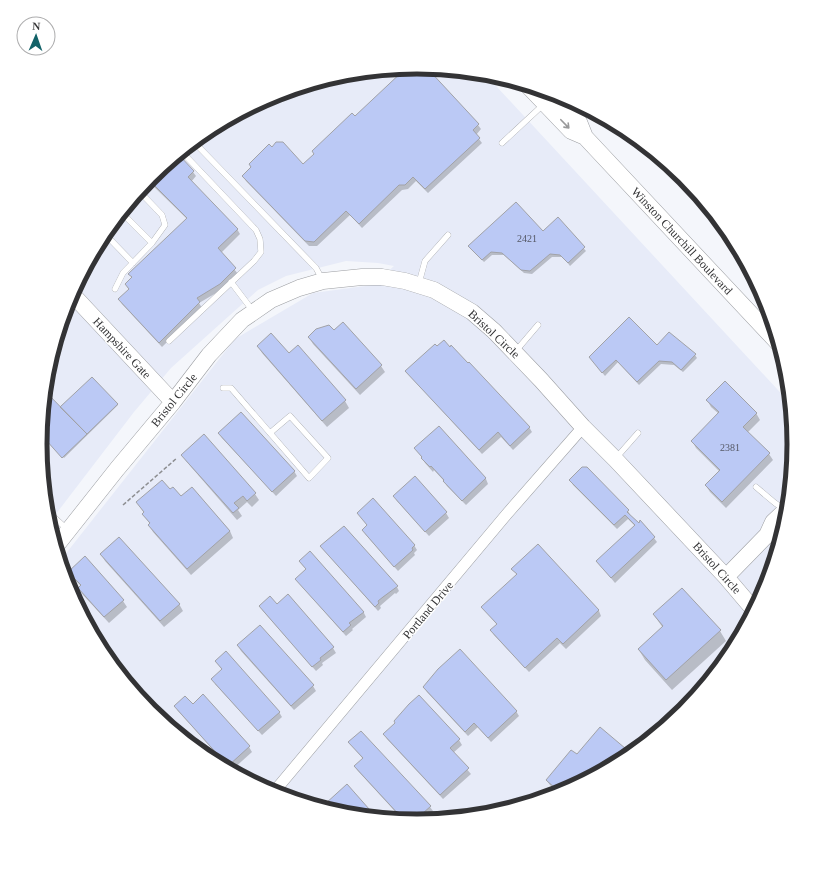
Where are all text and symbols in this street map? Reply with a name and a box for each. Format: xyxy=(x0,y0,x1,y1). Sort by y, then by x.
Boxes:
north arrow xyxy=(16,16,56,56)
text: N xyxy=(32,20,41,32)
one-way arrow xyxy=(560,119,569,129)
street label: Winston Churchill Boulevard xyxy=(629,184,735,298)
house number: 2421 xyxy=(517,233,537,244)
street label: Bristol Circle xyxy=(465,307,523,361)
street label: Hampshire Gate xyxy=(90,315,154,381)
street label: Bristol Circle xyxy=(148,370,200,430)
house number: 2381 xyxy=(720,442,740,453)
street label: Bristol Circle xyxy=(690,539,744,597)
street label: Portland Drive xyxy=(400,578,456,642)

